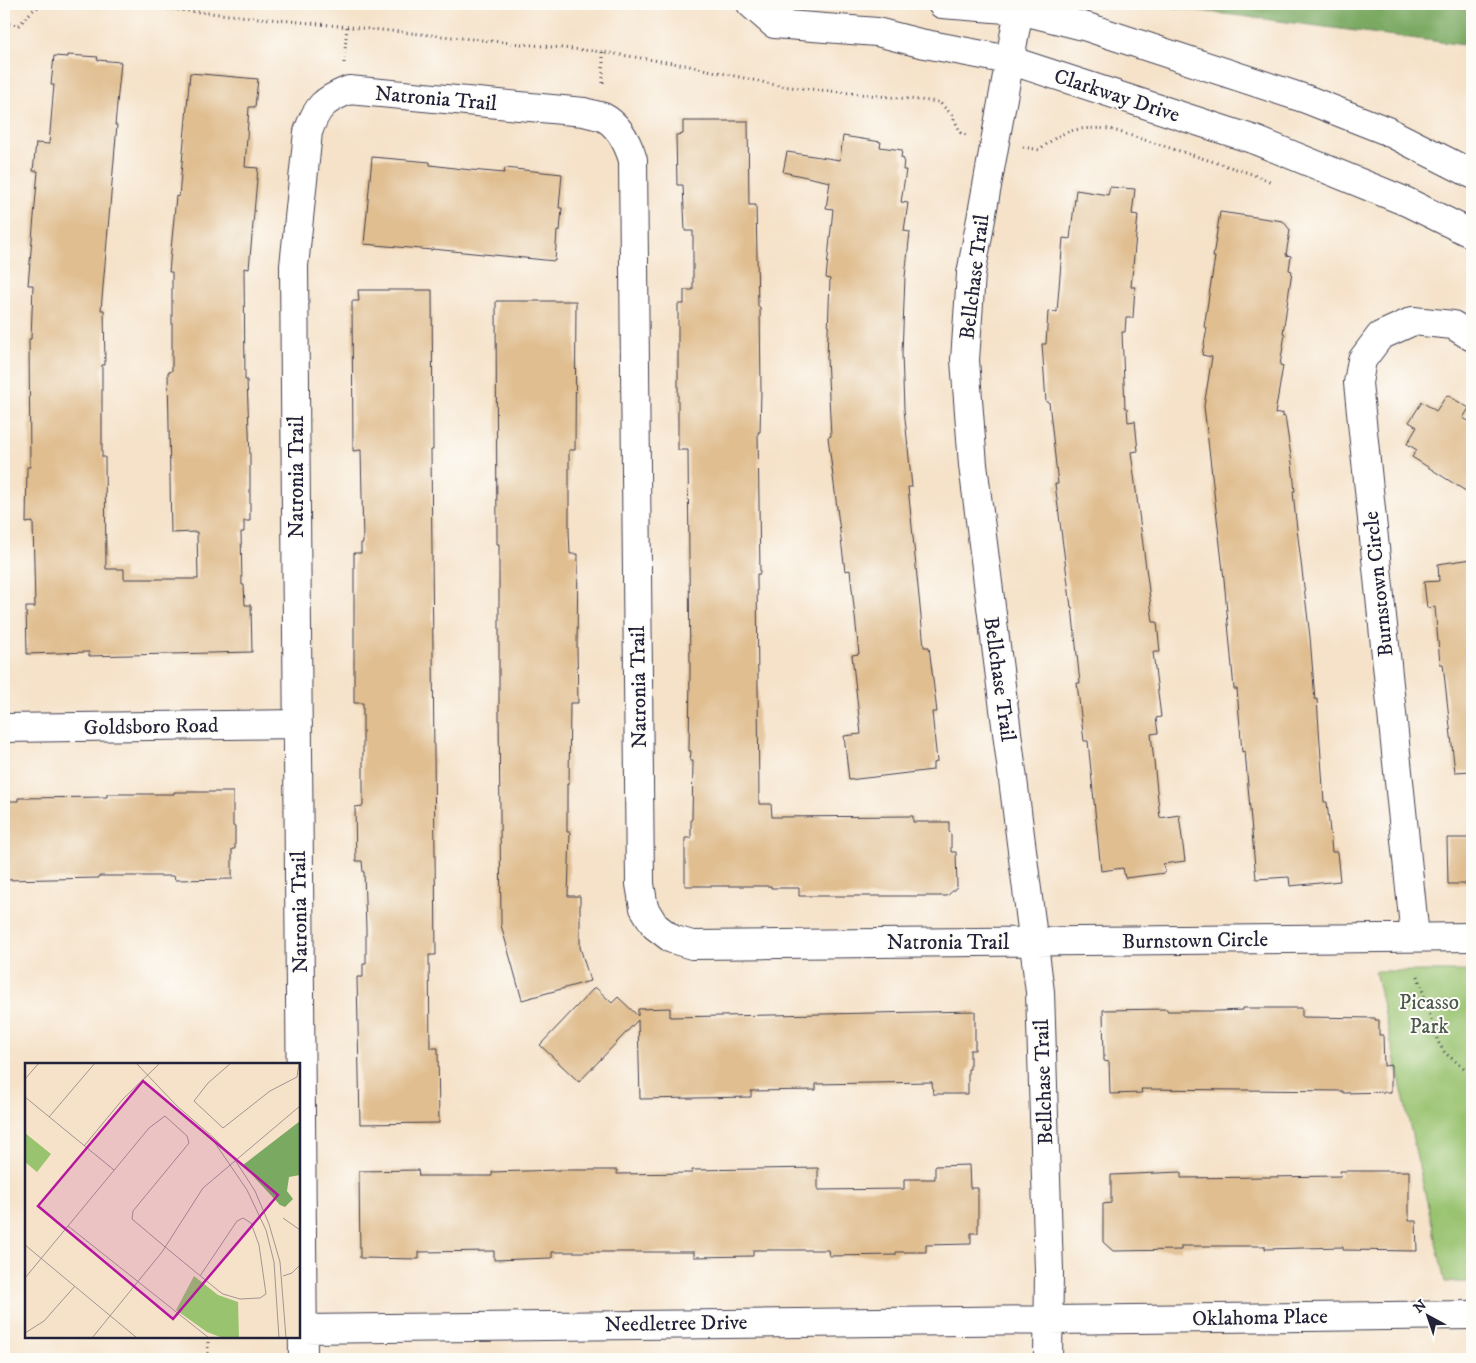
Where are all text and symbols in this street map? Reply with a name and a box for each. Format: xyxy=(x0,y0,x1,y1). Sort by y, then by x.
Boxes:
street label: Clarkway Drive xyxy=(1050,63,1183,129)
street label: Natronia Trail xyxy=(374,81,499,117)
street label: Bellchase Trail xyxy=(954,212,996,341)
street label: Natronia Trail xyxy=(284,415,310,538)
street label: Burnstown Circle xyxy=(1358,510,1400,658)
street label: Bellchase Trail xyxy=(977,615,1021,744)
street label: Natronia Trail xyxy=(625,625,653,748)
street label: Goldsboro Road xyxy=(83,713,219,741)
street label: Natronia Trail xyxy=(286,850,314,973)
street label: Burnstown Circle xyxy=(1122,927,1269,955)
street label: Natronia Trail xyxy=(887,930,1010,956)
park label: Picasso Park xyxy=(1399,990,1459,1040)
street label: Bellchase Trail xyxy=(1029,1018,1059,1145)
inset map xyxy=(25,1063,300,1338)
north arrow xyxy=(1404,1290,1454,1340)
text: N xyxy=(1410,1296,1431,1317)
street label: Oklahoma Place xyxy=(1192,1304,1328,1332)
street label: Needletree Drive xyxy=(604,1310,748,1338)

